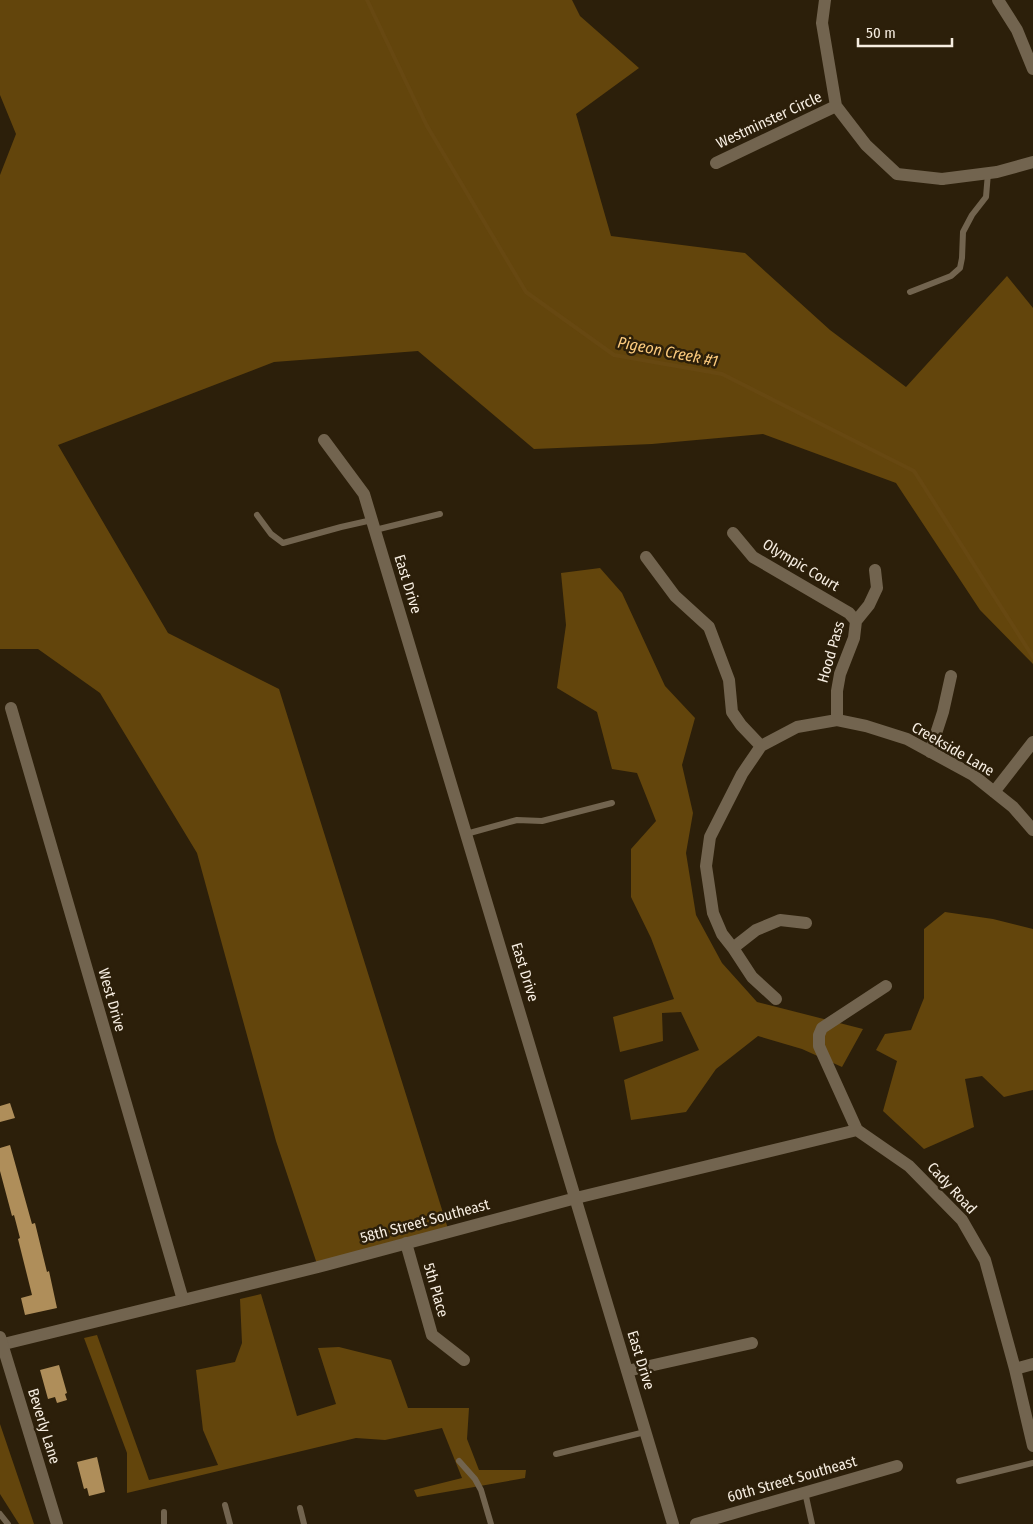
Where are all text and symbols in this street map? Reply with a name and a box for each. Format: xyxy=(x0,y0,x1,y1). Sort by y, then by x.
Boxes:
scale bar xyxy=(858,15,952,47)
text: 50 m xyxy=(866,24,896,42)
street label: Westminster Circle xyxy=(713,88,825,152)
water label: Pigeon Creek #1 xyxy=(616,332,720,371)
street label: Olympic Court xyxy=(759,535,843,595)
street label: East Drive xyxy=(391,552,425,616)
street label: Hood Pass xyxy=(814,619,848,685)
street label: Creekside Lane xyxy=(909,718,997,780)
street label: East Drive xyxy=(508,940,542,1004)
street label: West Drive xyxy=(94,966,130,1034)
street label: Cady Road xyxy=(924,1158,980,1218)
street label: 58th Street Southeast xyxy=(358,1195,492,1247)
street label: 5th Place xyxy=(420,1261,452,1319)
street label: East Drive xyxy=(624,1328,658,1392)
street label: Beverly Lane xyxy=(24,1386,64,1466)
street label: 60th Street Southeast xyxy=(725,1452,859,1506)

